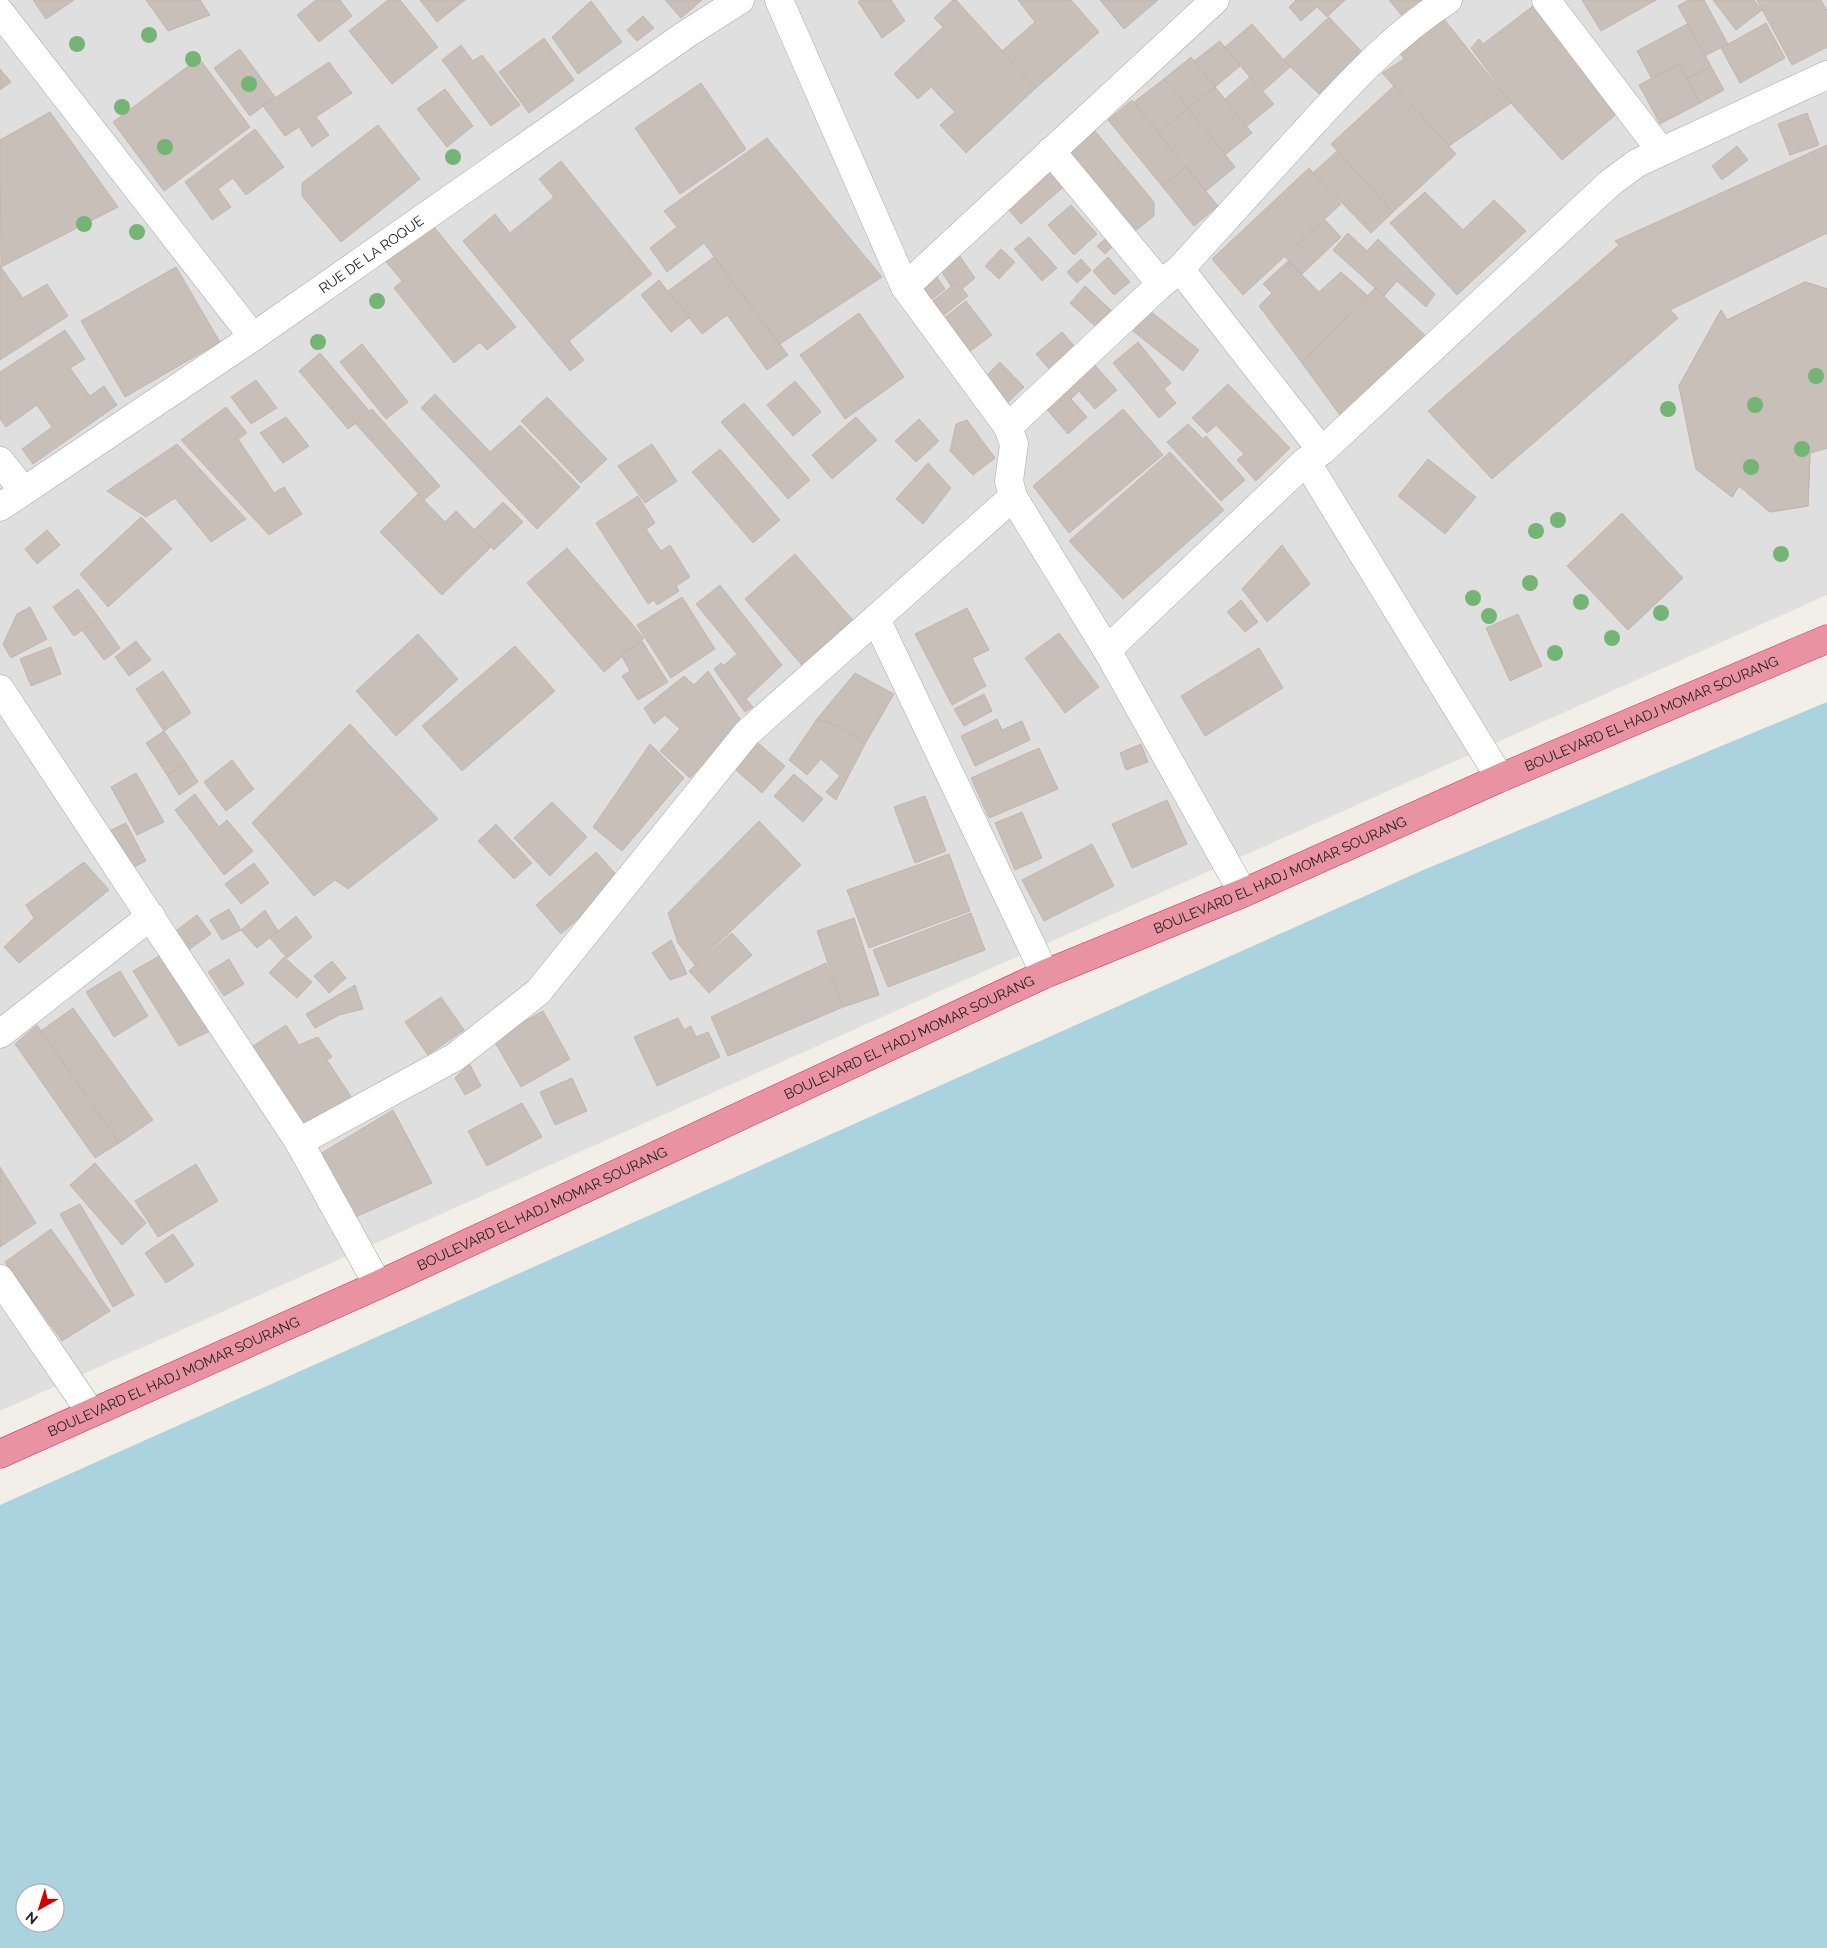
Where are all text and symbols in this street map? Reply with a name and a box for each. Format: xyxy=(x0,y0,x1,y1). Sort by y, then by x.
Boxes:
street label: RUE DE LA ROQUE xyxy=(316,212,427,296)
street label: BOULEVARD EL HADJ MOMAR SOURANG xyxy=(1522,653,1781,775)
street label: BOULEVARD EL HADJ MOMAR SOURANG xyxy=(1151,813,1409,937)
street label: BOULEVARD EL HADJ MOMAR SOURANG xyxy=(781,972,1037,1103)
street label: BOULEVARD EL HADJ MOMAR SOURANG xyxy=(414,1143,670,1274)
street label: BOULEVARD EL HADJ MOMAR SOURANG xyxy=(45,1313,302,1440)
north arrow xyxy=(15,1883,65,1933)
text: N xyxy=(23,1909,41,1928)

